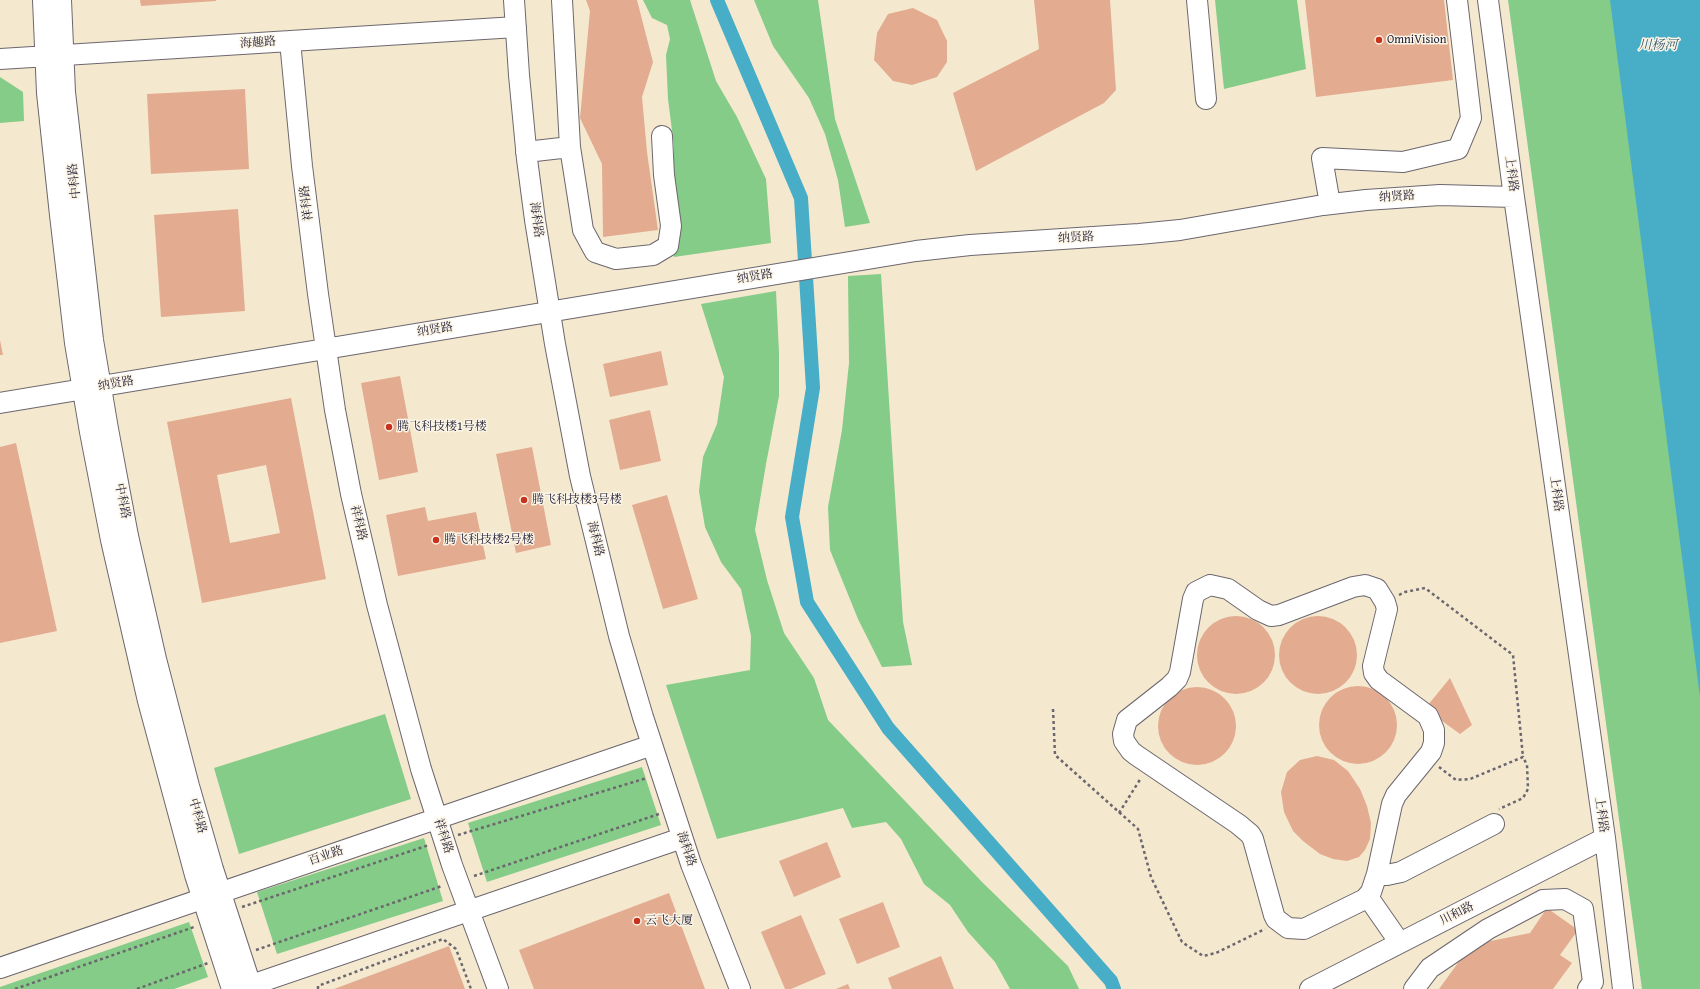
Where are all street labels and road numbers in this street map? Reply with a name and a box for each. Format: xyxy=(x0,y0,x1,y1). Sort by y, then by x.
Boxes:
street label: 海趣路 xyxy=(240,35,276,51)
street label: 上科路 xyxy=(1502,155,1520,193)
street label: 中科路 xyxy=(66,162,84,200)
street label: 祥科路 xyxy=(298,184,316,222)
street label: 纳贤路 xyxy=(1379,189,1415,205)
street label: 海科路 xyxy=(526,201,546,239)
street label: 纳贤路 xyxy=(1058,230,1094,246)
street label: 纳贤路 xyxy=(736,267,774,287)
street label: 纳贤路 xyxy=(416,320,454,340)
street label: 纳贤路 xyxy=(97,374,135,394)
street label: 上科路 xyxy=(1546,475,1566,513)
street label: 中科路 xyxy=(111,482,133,520)
street label: 祥科路 xyxy=(347,504,369,542)
street label: 海科路 xyxy=(584,520,606,558)
street label: 上科路 xyxy=(1591,796,1611,834)
street label: 中科路 xyxy=(185,797,209,835)
street label: 祥科路 xyxy=(431,817,455,855)
street label: 海科路 xyxy=(673,830,699,868)
street label: 百业路 xyxy=(307,843,345,869)
street label: 川和路 xyxy=(1438,899,1476,929)

